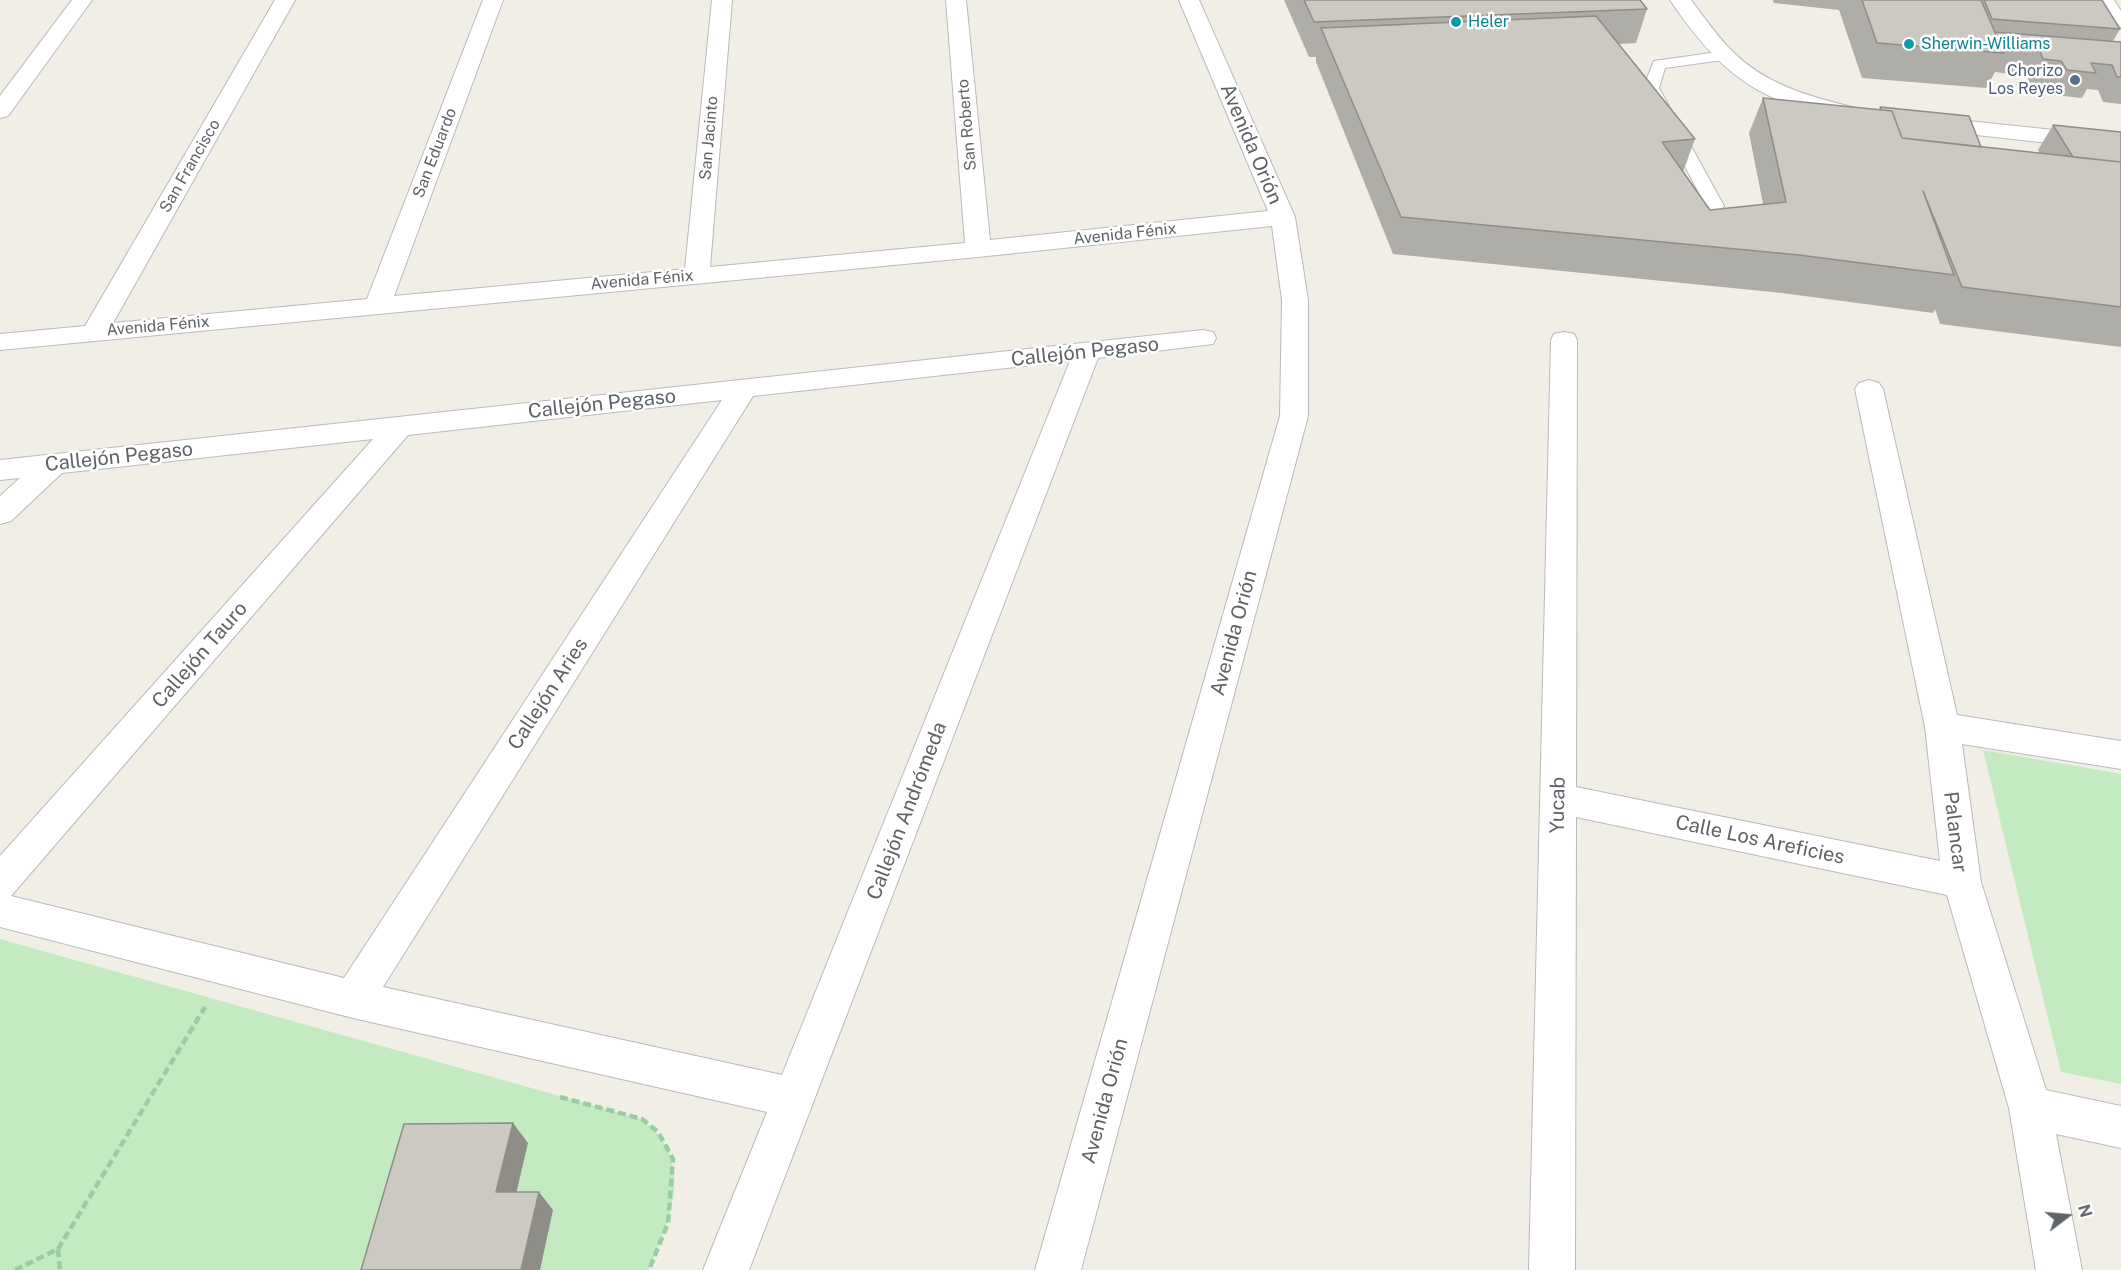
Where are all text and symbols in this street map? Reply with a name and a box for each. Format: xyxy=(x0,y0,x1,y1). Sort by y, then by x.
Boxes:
place label: Heler xyxy=(1468,12,1509,32)
marker: Heler xyxy=(1449,15,1463,29)
place label: Sherwin-Williams xyxy=(1921,34,2050,54)
marker: Sherwin-Williams xyxy=(1902,37,1916,51)
place label: Chorizo Los Reyes xyxy=(1988,61,2063,99)
marker: Chorizo Los Reyes xyxy=(2068,73,2082,87)
street label: San Roberto xyxy=(953,78,981,172)
street label: Avenida Orión xyxy=(1215,80,1287,208)
street label: San Jacinto xyxy=(696,95,722,181)
street label: San Eduardo xyxy=(409,105,461,201)
street label: San Francisco xyxy=(156,116,224,216)
street label: Avenida Fénix xyxy=(1073,219,1177,249)
street label: Avenida Fénix xyxy=(590,266,694,294)
street label: Avenida Fénix xyxy=(106,312,210,340)
street label: Callejón Pegaso xyxy=(1010,332,1160,372)
street label: Callejón Pegaso xyxy=(527,384,677,424)
street label: Callejón Pegaso xyxy=(44,437,194,477)
street label: Avenida Orión xyxy=(1206,568,1262,698)
street label: Callejón Tauro xyxy=(147,597,253,713)
street label: Callejón Aries xyxy=(503,634,593,754)
street label: Callejón Andrómeda xyxy=(862,719,952,903)
street label: Yucab xyxy=(1546,777,1570,833)
street label: Palancar xyxy=(1938,790,1972,874)
street label: Calle Los Areficies xyxy=(1673,810,1847,870)
street label: Avenida Orión xyxy=(1077,1036,1133,1166)
north arrow xyxy=(2037,1186,2097,1246)
text: N xyxy=(2074,1202,2096,1220)

